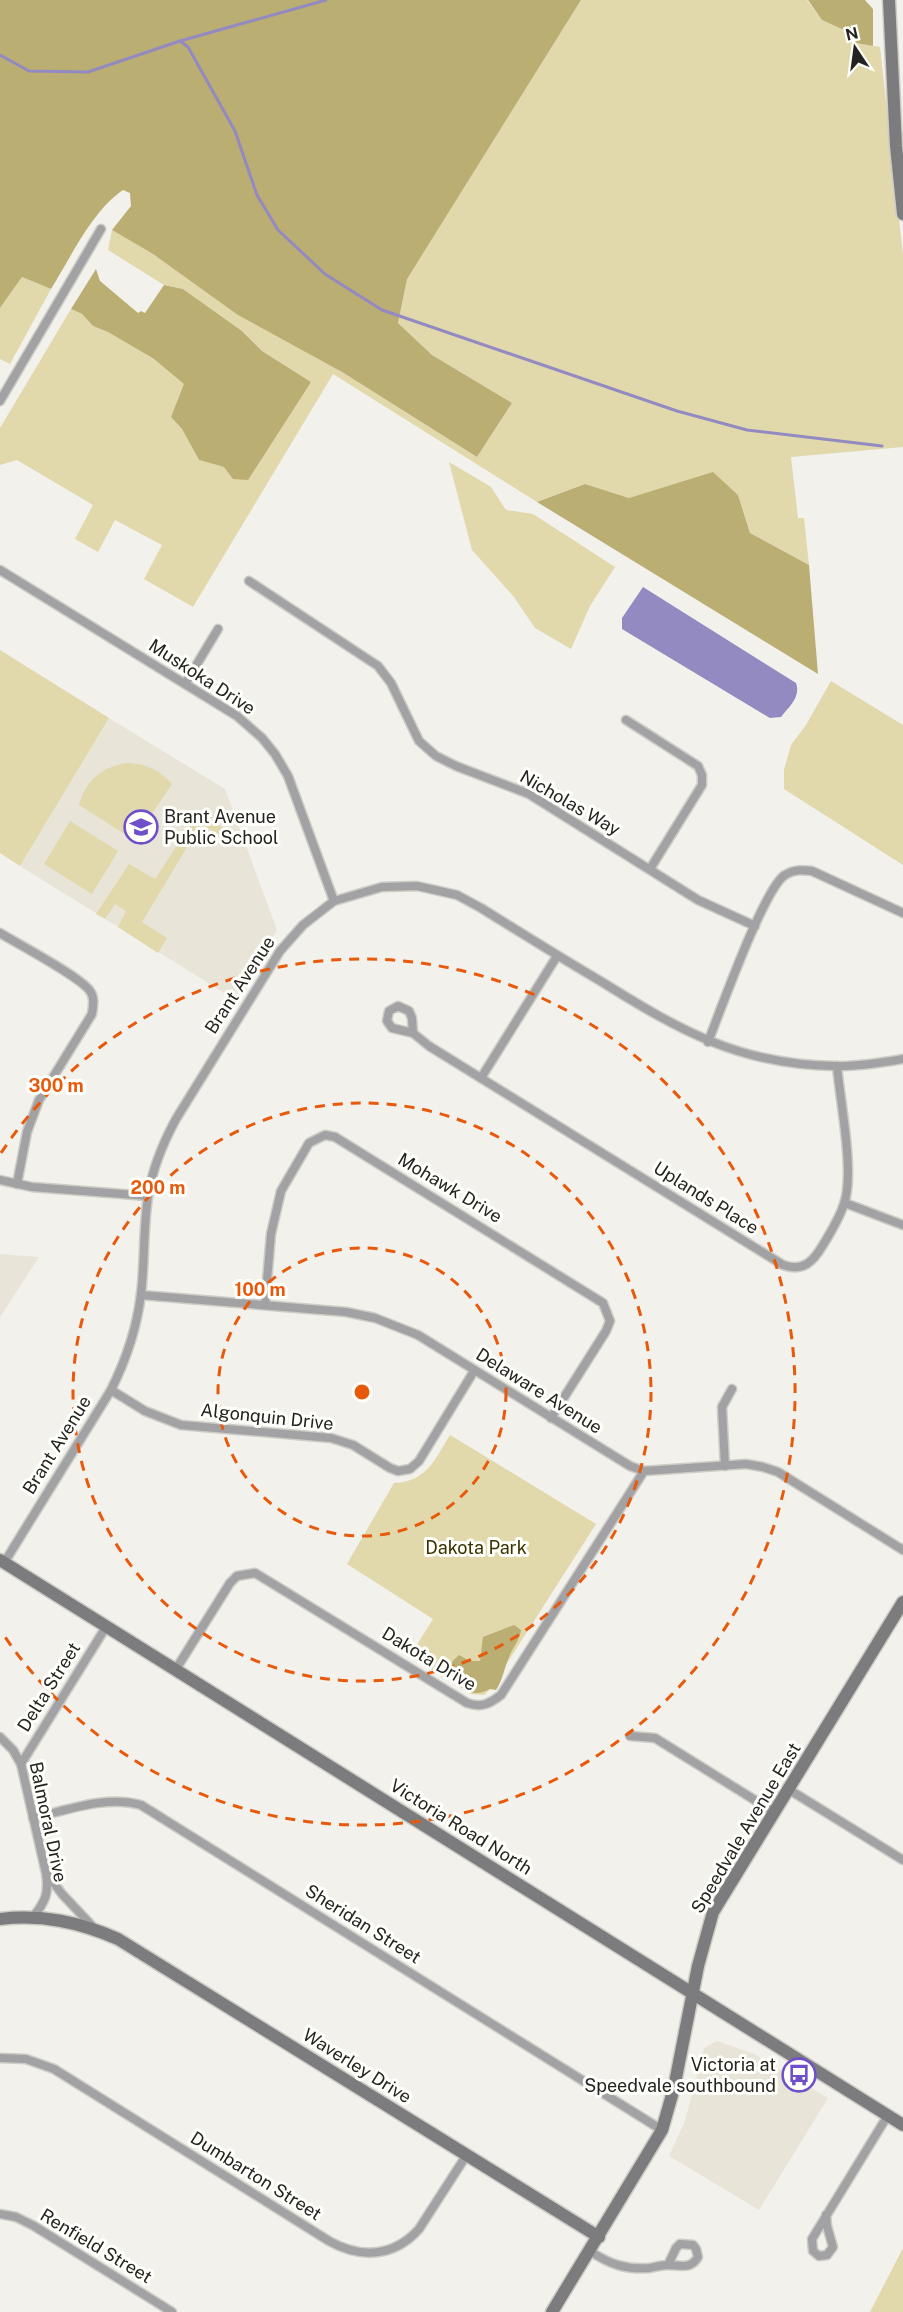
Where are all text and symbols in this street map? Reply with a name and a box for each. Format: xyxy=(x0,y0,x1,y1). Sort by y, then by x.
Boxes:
north arrow xyxy=(825,18,885,78)
text: N xyxy=(844,23,860,45)
street label: Muskoka Drive xyxy=(145,634,259,719)
street label: Nicholas Way xyxy=(516,765,624,840)
place label: Brant Avenue Public School xyxy=(164,806,278,848)
school or university icon: Brant Avenue Public School xyxy=(123,809,159,845)
street label: Brant Avenue xyxy=(200,932,279,1037)
text: 300 m xyxy=(28,1075,84,1096)
street label: Mohawk Drive xyxy=(394,1148,506,1227)
street label: Uplands Place xyxy=(650,1157,763,1238)
text: 200 m xyxy=(131,1177,185,1198)
text: 100 m xyxy=(234,1279,286,1300)
street label: Delaware Avenue xyxy=(472,1343,606,1438)
centre of rings xyxy=(352,1382,372,1402)
street label: Brant Avenue xyxy=(18,1392,95,1498)
street label: Algonquin Drive xyxy=(200,1399,335,1434)
park label: Dakota Park xyxy=(425,1537,527,1558)
street label: Dakota Drive xyxy=(378,1622,480,1695)
street label: Delta Street xyxy=(13,1638,84,1735)
street label: Speedvale Avenue East xyxy=(686,1739,805,1917)
street label: Balmoral Drive xyxy=(25,1760,72,1884)
street label: Victoria Road North xyxy=(386,1774,536,1879)
street label: Sheridan Street xyxy=(302,1880,425,1967)
street label: Waverley Drive xyxy=(299,2024,416,2107)
place label: Victoria at Speedvale southbound xyxy=(584,2054,776,2096)
bus stop icon: Victoria at Speedvale southbound xyxy=(781,2057,817,2093)
street label: Dumbarton Street xyxy=(187,2127,326,2224)
street label: Renfield Street xyxy=(37,2204,156,2287)

